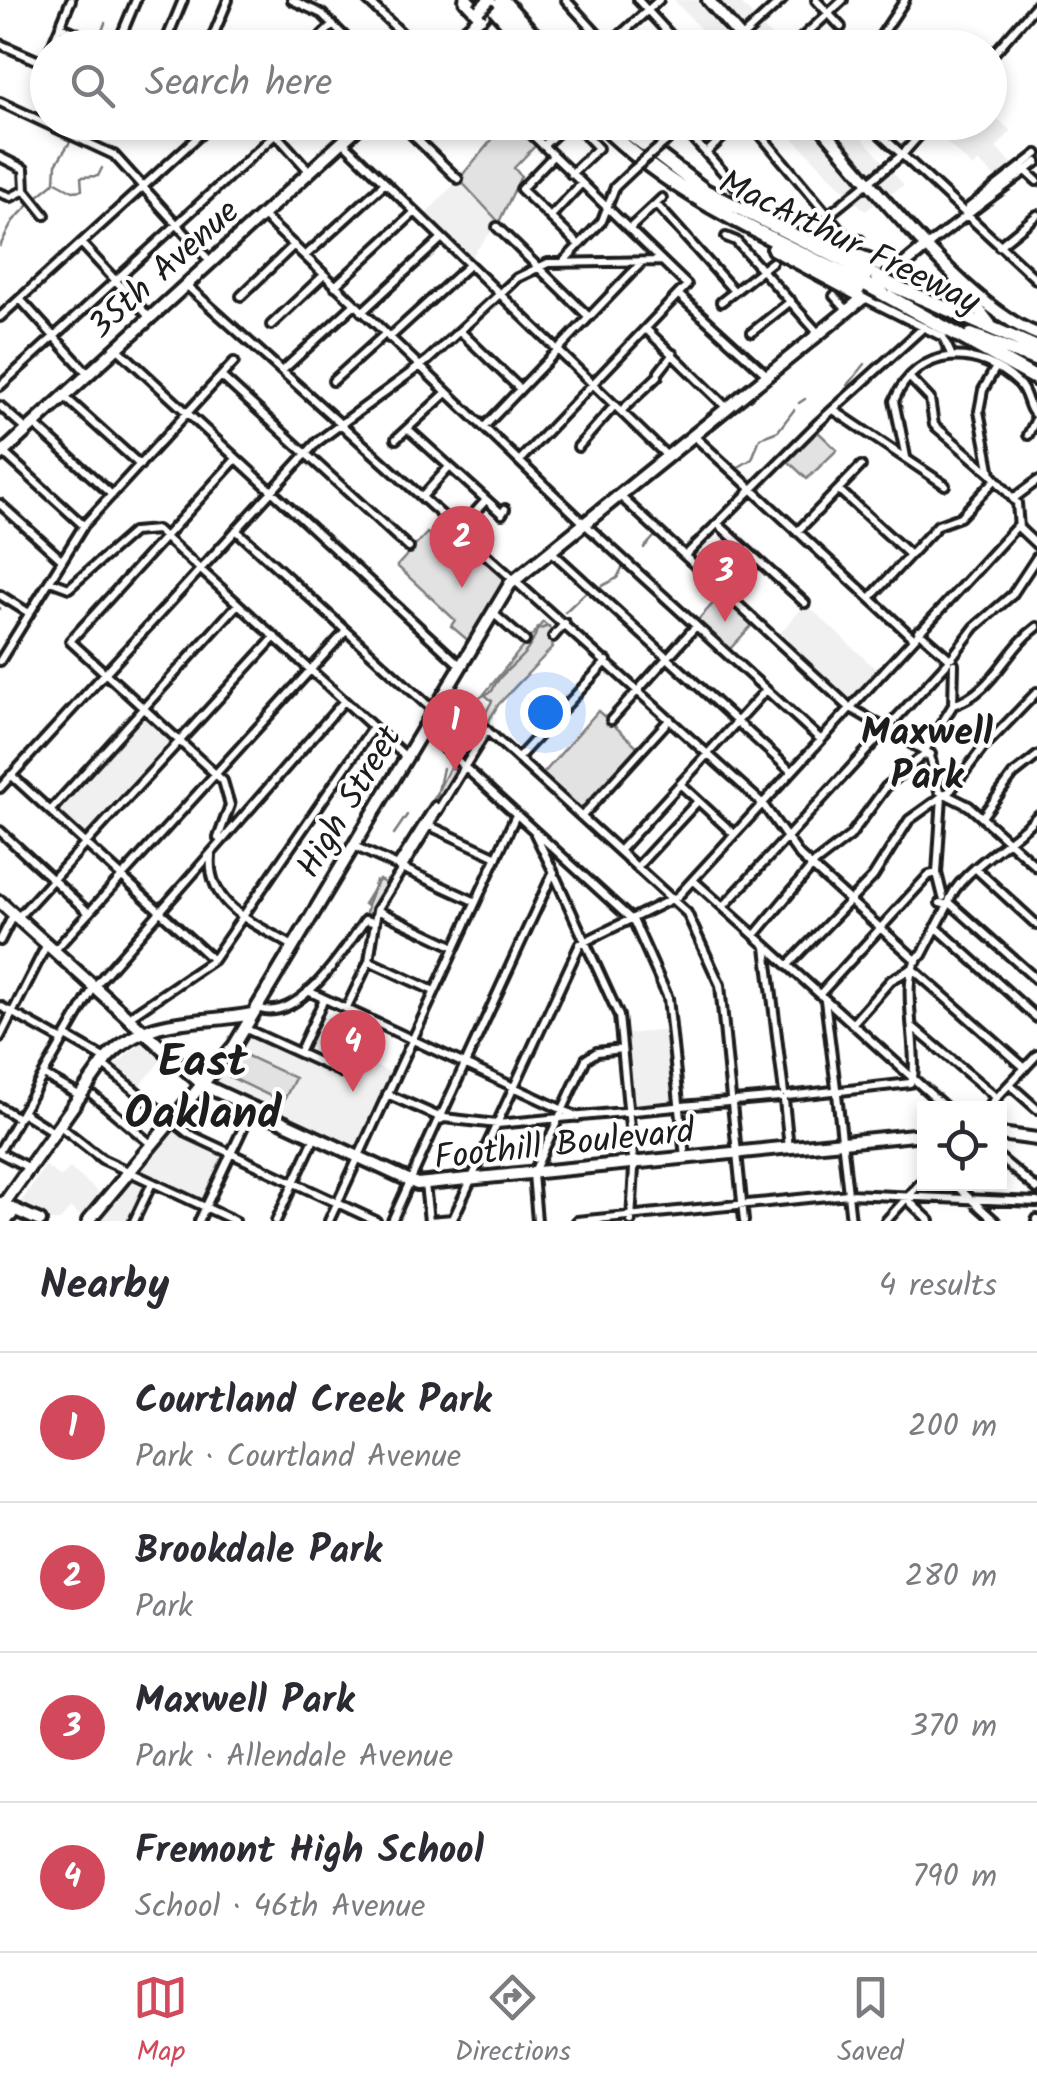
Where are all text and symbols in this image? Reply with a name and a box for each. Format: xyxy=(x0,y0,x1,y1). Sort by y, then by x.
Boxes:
search box xyxy=(30,30,1007,140)
text: Search here xyxy=(145,55,332,115)
icon: search xyxy=(65,58,120,113)
street label: MacArthur Freeway xyxy=(708,156,990,332)
street label: 35th Avenue xyxy=(76,186,254,354)
pin: 2 xyxy=(430,506,494,588)
pin: 3 xyxy=(692,540,758,622)
your location xyxy=(520,687,571,738)
pin: 1 xyxy=(422,688,488,771)
district label: Maxwell Park xyxy=(861,704,994,808)
street label: High Street xyxy=(283,715,419,890)
pin: 4 xyxy=(320,1010,386,1092)
district label: East Oakland xyxy=(124,1028,282,1152)
map controls xyxy=(917,1101,1007,1191)
button: locate xyxy=(917,1101,1007,1191)
street label: Foothill Boulevard xyxy=(431,1104,699,1187)
text: Nearby xyxy=(40,1253,169,1320)
text: 4 results xyxy=(879,1261,997,1312)
text: Courtland Creek Park xyxy=(135,1372,491,1432)
text: 1 xyxy=(68,1402,77,1453)
text: 200 m xyxy=(908,1402,997,1453)
text: Park · Courtland Avenue xyxy=(135,1432,461,1483)
text: Brookdale Park xyxy=(135,1522,382,1582)
text: 2 xyxy=(63,1552,82,1603)
text: 280 m xyxy=(905,1552,997,1603)
text: Park xyxy=(135,1582,193,1633)
text: Maxwell Park xyxy=(135,1672,354,1732)
text: 3 xyxy=(64,1702,81,1753)
text: 370 m xyxy=(910,1702,997,1753)
text: Park · Allendale Avenue xyxy=(135,1732,453,1783)
text: Fremont High School xyxy=(135,1822,484,1882)
text: 4 xyxy=(64,1852,81,1903)
text: 790 m xyxy=(912,1852,997,1903)
text: School · 46th Avenue xyxy=(135,1882,425,1933)
tab: Map xyxy=(133,1970,188,2075)
tab: Directions xyxy=(455,1970,571,2075)
tab: Saved xyxy=(837,1970,904,2075)

